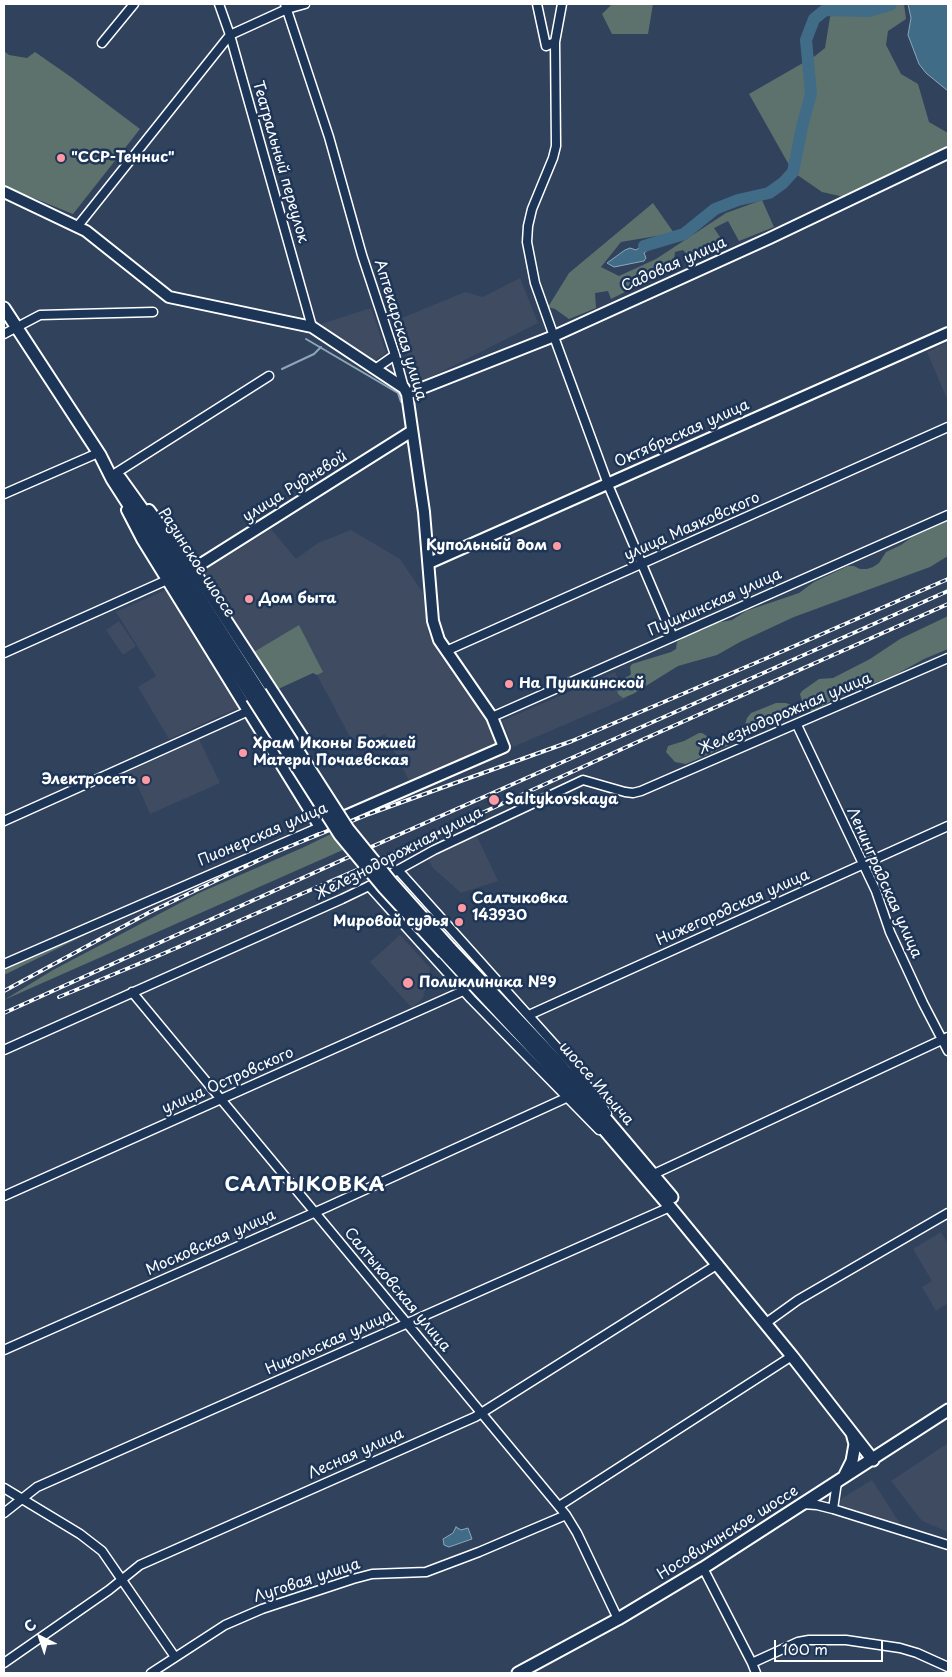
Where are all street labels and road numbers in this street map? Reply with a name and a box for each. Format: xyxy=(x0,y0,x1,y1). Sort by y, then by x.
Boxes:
street label: Театральный переулок xyxy=(248,79,312,245)
street label: Садовая улица xyxy=(619,234,729,296)
street label: Аптекарская улица xyxy=(370,257,430,403)
street label: Октябрьская улица xyxy=(612,396,752,472)
street label: улица Рудневой xyxy=(240,448,350,526)
street label: улица Маяковского xyxy=(621,489,763,565)
street label: Разинское шоссе xyxy=(154,505,238,621)
street label: Пушкинская улица xyxy=(645,565,785,641)
street label: Железнодорожная улица xyxy=(696,669,874,759)
street label: Пионерская улица xyxy=(196,800,330,870)
street label: Железнодорожная улица xyxy=(312,804,486,904)
street label: Ленинградская улица xyxy=(843,805,925,961)
street label: Нижегородская улица xyxy=(654,866,812,950)
street label: шоссе Ильича xyxy=(555,1039,637,1129)
street label: улица Островского xyxy=(159,1044,297,1118)
street label: Московская улица xyxy=(143,1206,279,1280)
street label: Салтыковская улица xyxy=(340,1224,454,1356)
street label: Никольская улица xyxy=(263,1307,395,1379)
street label: Лесная улица xyxy=(305,1425,407,1483)
street label: Носовихинское шоссе xyxy=(654,1482,802,1584)
street label: Луговая улица xyxy=(252,1555,362,1607)

